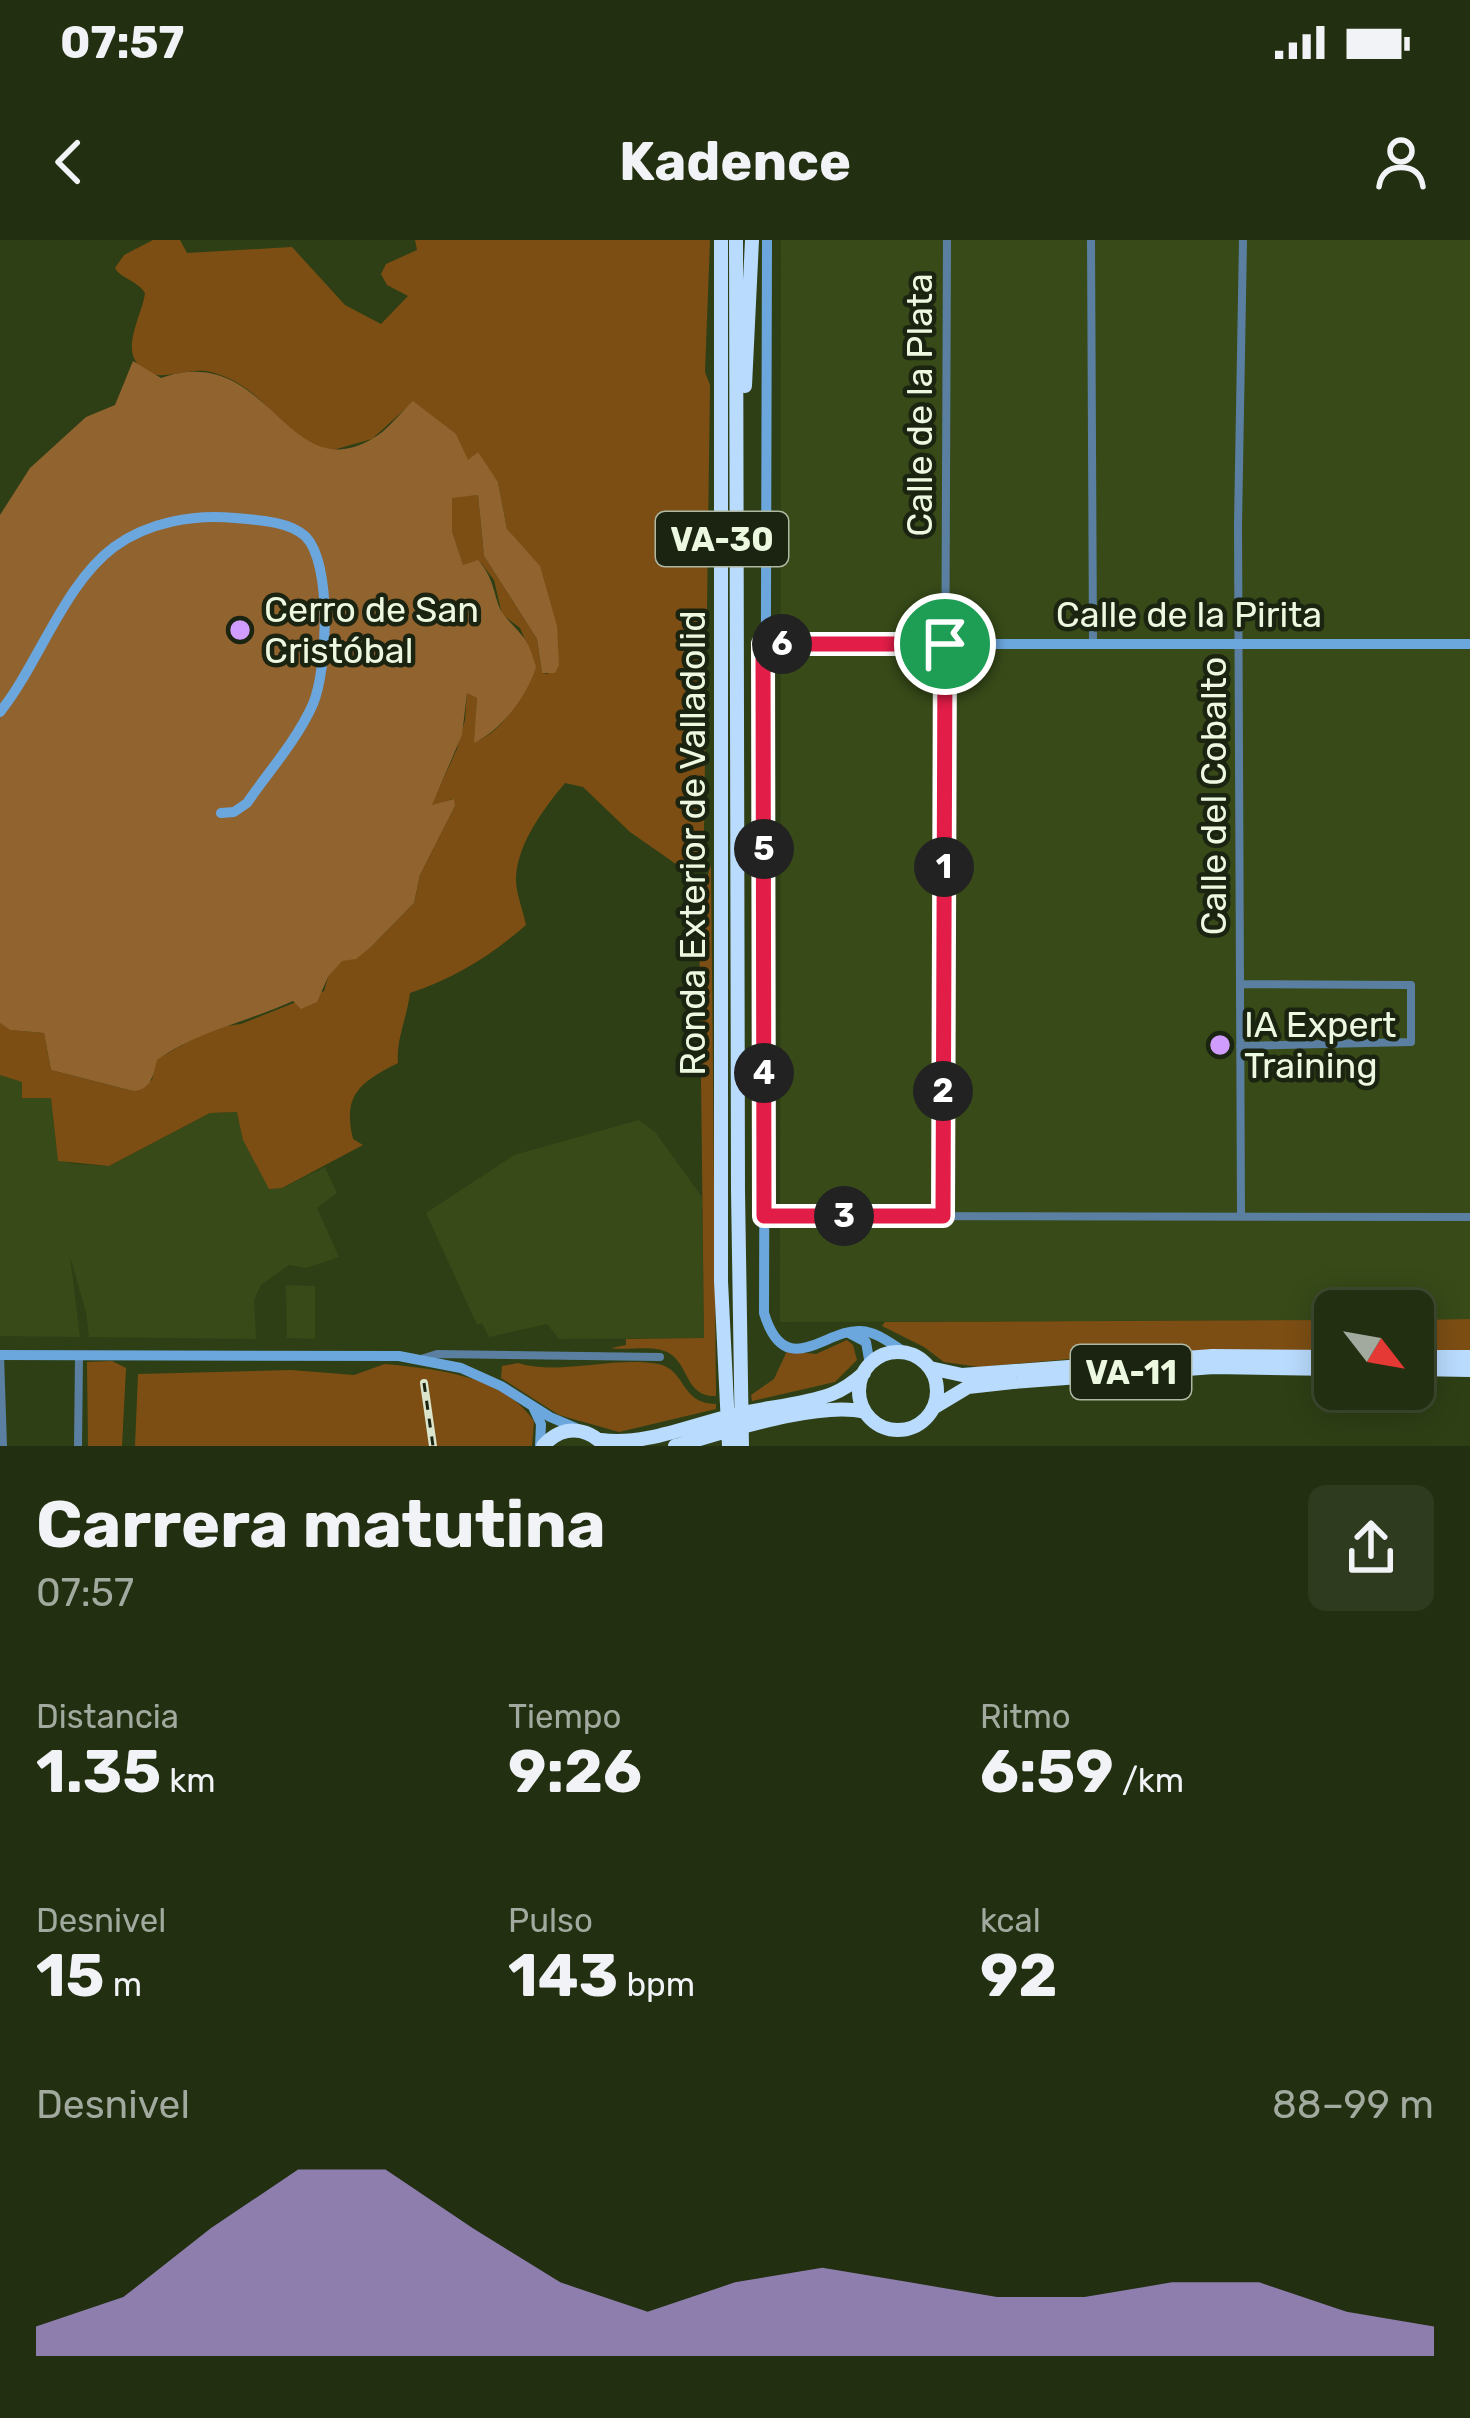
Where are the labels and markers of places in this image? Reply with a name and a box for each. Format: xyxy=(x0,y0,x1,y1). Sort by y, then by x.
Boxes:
place label: Cerro de San Cristóbal xyxy=(264,588,479,672)
pin xyxy=(894,593,996,695)
pin: 6 xyxy=(752,614,812,674)
marker: Cerro de San Cristóbal xyxy=(227,617,253,643)
pin: 5 xyxy=(734,819,794,879)
pin: 1 xyxy=(914,837,974,897)
place label: IA Expert Training xyxy=(1244,1003,1396,1087)
marker: IA Expert Training xyxy=(1207,1032,1233,1058)
pin: 4 xyxy=(734,1043,794,1103)
pin: 2 xyxy=(913,1061,973,1121)
pin: 3 xyxy=(814,1186,874,1246)

